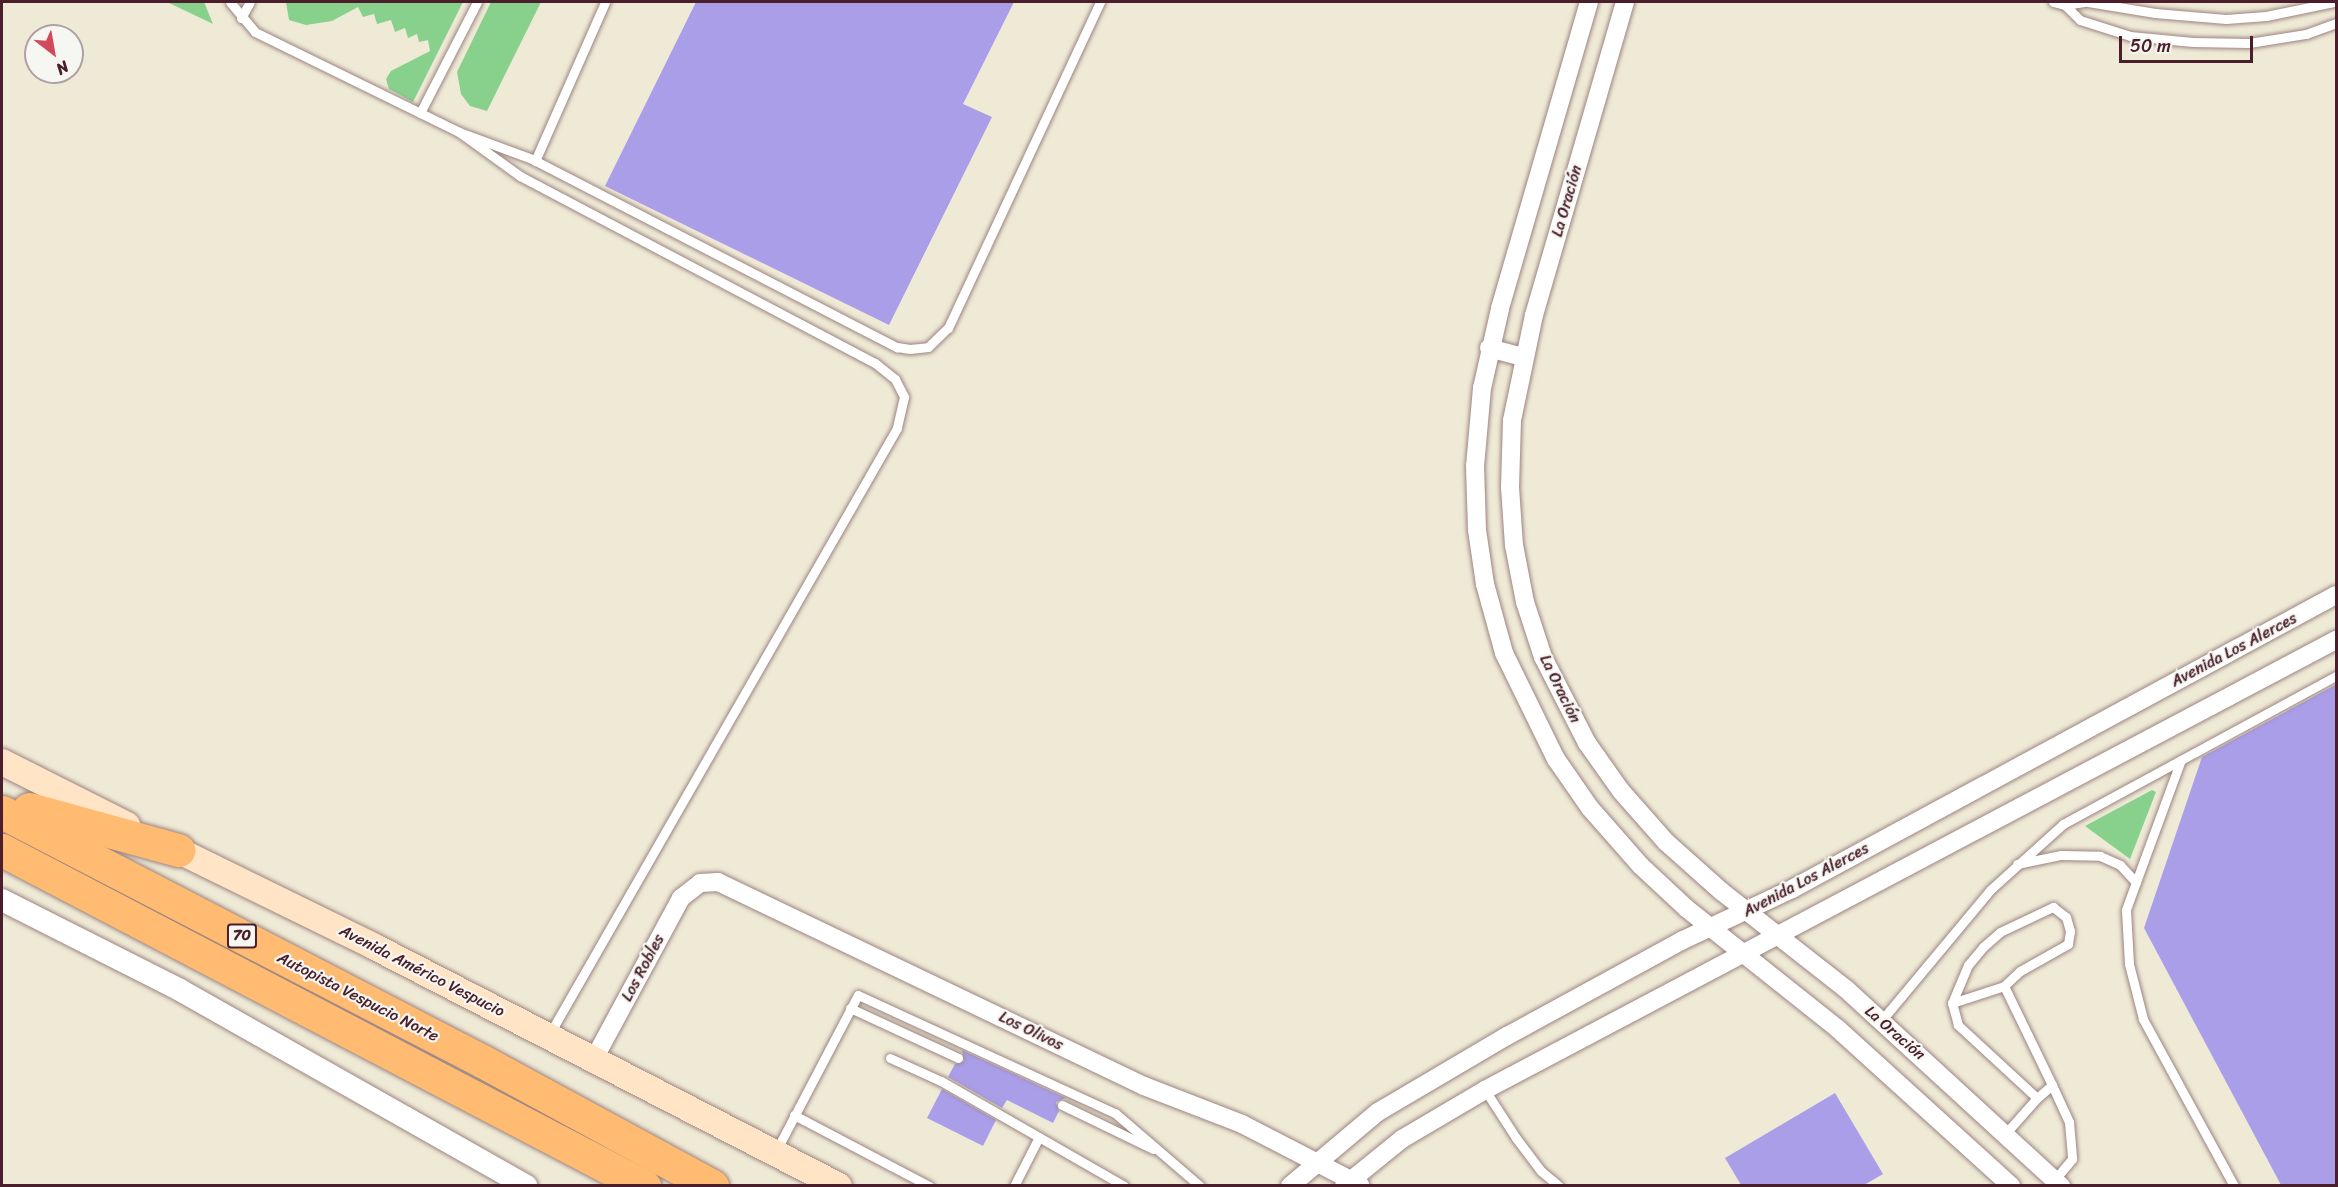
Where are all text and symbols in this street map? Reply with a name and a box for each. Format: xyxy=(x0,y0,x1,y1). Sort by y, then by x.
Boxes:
north arrow xyxy=(24,24,84,84)
scale bar xyxy=(2122,24,2256,62)
text: 50 m xyxy=(2130,30,2171,62)
text: N xyxy=(50,53,75,83)
street label: La Oración xyxy=(1548,163,1586,239)
street label: Avenida Los Alerces xyxy=(2168,609,2300,691)
street label: La Oración xyxy=(1535,652,1585,726)
street label: Avenida Los Alerces xyxy=(1740,839,1872,921)
street label: Avenida Américo Vespucio xyxy=(336,921,508,1021)
road number: 70 xyxy=(226,924,258,948)
street label: Los Robles xyxy=(617,931,669,1005)
street label: Autopista Vespucio Norte xyxy=(274,948,442,1046)
street label: La Oración xyxy=(1861,1002,1929,1064)
street label: Los Olivos xyxy=(996,1007,1066,1055)

